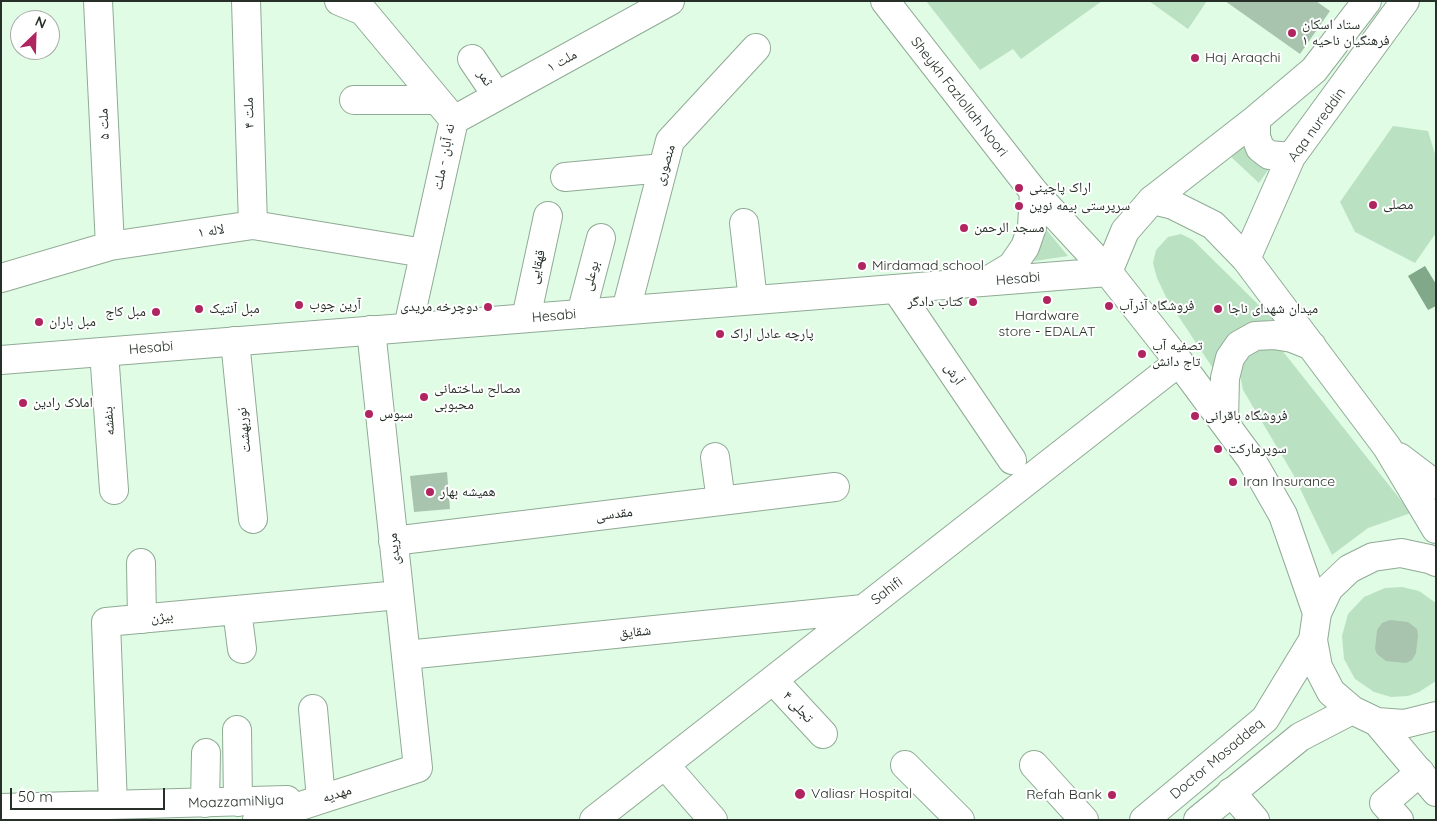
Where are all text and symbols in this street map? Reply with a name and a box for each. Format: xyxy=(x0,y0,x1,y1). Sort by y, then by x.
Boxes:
north arrow xyxy=(10,10,60,60)
text: N xyxy=(32,12,49,33)
place label: ستاد اسکان فرهنگیان ناحیه ۱ xyxy=(1302,17,1390,49)
marker: ستاد اسکان فرهنگیان ناحیه ۱ xyxy=(1286,27,1298,39)
street label: Sheykh Fazlollah Noori xyxy=(907,34,1011,160)
street label: ملت ۱ xyxy=(544,46,580,76)
place label: Haj Araqchi xyxy=(1205,50,1281,66)
marker: Haj Araqchi xyxy=(1189,52,1201,64)
street label: ثمر xyxy=(474,67,496,89)
street label: Aqa nureddin xyxy=(1285,85,1349,165)
street label: ملت ۴ xyxy=(240,97,258,129)
street label: ملت ۵ xyxy=(95,108,113,140)
street label: نه آبان - ملت xyxy=(429,122,459,192)
street label: منصوری xyxy=(651,142,679,188)
place label: اراک پاچینی xyxy=(1029,180,1091,196)
marker: اراک پاچینی xyxy=(1013,182,1025,194)
place label: مصلی xyxy=(1383,197,1413,213)
place label: سرپرستی بیمه نوین xyxy=(1029,198,1130,214)
marker: مصلی xyxy=(1367,199,1379,211)
marker: سرپرستی بیمه نوین xyxy=(1013,200,1025,212)
place label: مسجد الرحمن xyxy=(974,220,1044,236)
street label: لاله ۱ xyxy=(197,221,225,241)
marker: مسجد الرحمن xyxy=(958,222,970,234)
street label: قهقایی xyxy=(525,248,549,286)
place label: Mirdamad school xyxy=(872,258,984,274)
street label: بوعلی xyxy=(579,259,603,293)
marker: Mirdamad school xyxy=(856,260,868,272)
street label: Hesabi xyxy=(995,269,1041,289)
place label: کتاب دادگر xyxy=(908,294,963,310)
marker: Hardware store - EDALAT xyxy=(1041,294,1053,306)
marker: کتاب دادگر xyxy=(967,296,979,308)
place label: آرین چوب xyxy=(309,297,361,313)
place label: فروشگاه آذرآب xyxy=(1119,298,1194,314)
marker: آرین چوب xyxy=(293,299,305,311)
place label: دوچرخه مریدی xyxy=(400,299,478,315)
marker: فروشگاه آذرآب xyxy=(1103,300,1115,312)
place label: مبل آنتیک xyxy=(209,301,260,317)
marker: دوچرخه مریدی xyxy=(482,301,494,313)
place label: میدان شهدای ناجا xyxy=(1228,301,1318,317)
marker: مبل آنتیک xyxy=(193,303,205,315)
marker: میدان شهدای ناجا xyxy=(1212,303,1224,315)
place label: مبل کاج xyxy=(105,304,146,320)
marker: مبل کاج xyxy=(150,306,162,318)
street label: Hesabi xyxy=(531,306,577,326)
place label: Hardware store - EDALAT xyxy=(998,308,1096,341)
place label: مبل باران xyxy=(49,314,96,330)
marker: مبل باران xyxy=(33,316,45,328)
place label: پارچه عادل اراک xyxy=(730,326,814,342)
marker: پارچه عادل اراک xyxy=(714,328,726,340)
street label: Hesabi xyxy=(128,338,174,358)
place label: تصفیه آب تاج دانش xyxy=(1152,338,1202,371)
marker: تصفیه آب تاج دانش xyxy=(1136,348,1148,360)
street label: آرش xyxy=(941,360,967,388)
place label: مصالح ساختمانی محبوبی xyxy=(434,381,520,414)
marker: مصالح ساختمانی محبوبی xyxy=(418,391,430,403)
place label: املاک رادین xyxy=(33,395,93,411)
marker: املاک رادین xyxy=(17,397,29,409)
street label: بنفشه xyxy=(100,406,118,436)
street label: نوربهشت xyxy=(233,406,255,454)
place label: سبوس xyxy=(379,406,413,422)
marker: سبوس xyxy=(363,408,375,420)
place label: فروشگاه باقرانی xyxy=(1205,408,1288,424)
marker: فروشگاه باقرانی xyxy=(1189,410,1201,422)
place label: سوپرمارکت xyxy=(1228,441,1287,457)
marker: سوپرمارکت xyxy=(1212,443,1224,455)
place label: Iran Insurance xyxy=(1243,474,1335,490)
marker: Iran Insurance xyxy=(1227,476,1239,488)
place label: همیشه بهار xyxy=(440,484,495,500)
marker: همیشه بهار xyxy=(424,486,436,498)
street label: مقدسی xyxy=(594,503,634,525)
street label: مریدی xyxy=(384,532,404,566)
street label: Sahifi xyxy=(868,574,906,608)
street label: بیژن xyxy=(150,608,174,626)
street label: شقایق xyxy=(618,622,652,642)
street label: تجلی ۴ xyxy=(779,688,817,726)
street label: Doctor Mosaddeq xyxy=(1167,715,1267,803)
scale bar xyxy=(12,778,168,810)
street label: مهدیه xyxy=(320,781,354,807)
place label: Valiasr Hospital xyxy=(811,786,912,802)
text: 50 m xyxy=(18,787,53,806)
marker: Valiasr Hospital xyxy=(793,787,807,801)
place label: Refah Bank xyxy=(1026,787,1102,803)
marker: Refah Bank xyxy=(1106,789,1118,801)
street label: MoazzamiNiya xyxy=(188,792,284,812)

